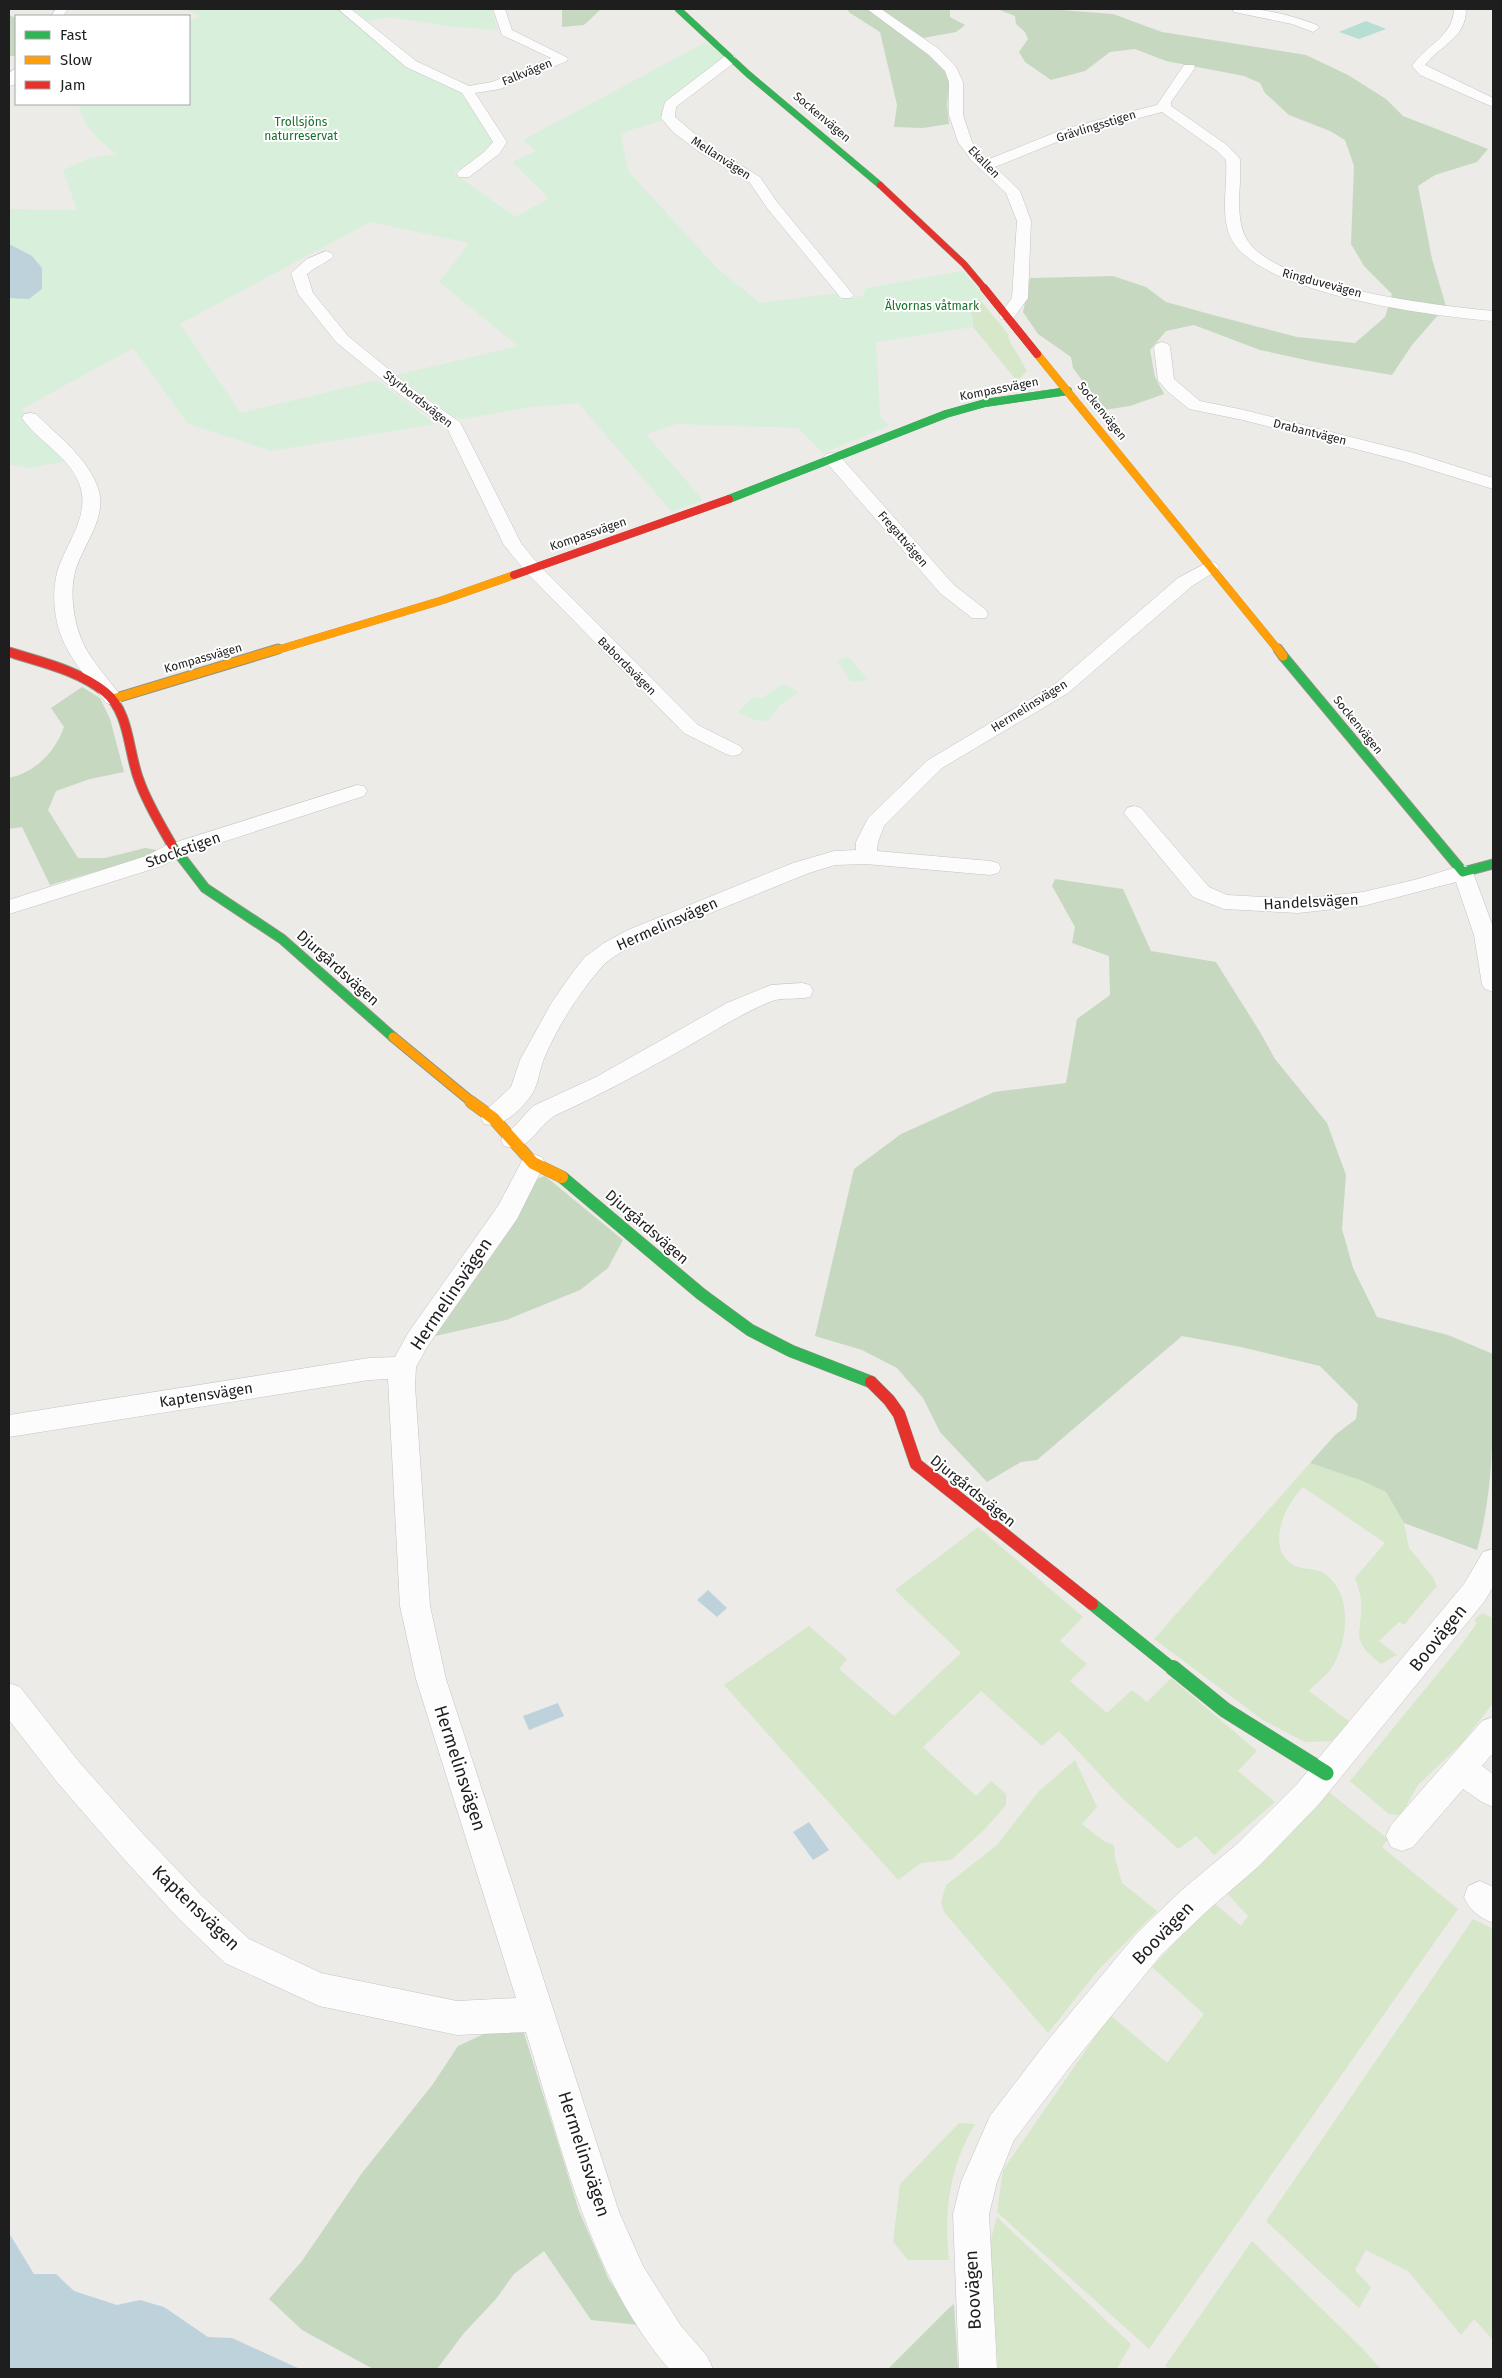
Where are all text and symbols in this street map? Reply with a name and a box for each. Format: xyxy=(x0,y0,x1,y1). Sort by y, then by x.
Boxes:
legend xyxy=(15,15,190,105)
text: Fast xyxy=(60,26,87,44)
text: Slow xyxy=(60,51,92,69)
street label: Falkvägen xyxy=(500,56,554,88)
text: Jam xyxy=(60,76,86,94)
street label: Sockenvägen xyxy=(790,89,854,145)
street label: Grävlingsstigen xyxy=(1054,107,1138,145)
park label: Trollsjöns naturreservat xyxy=(264,115,339,143)
street label: Mellanvägen xyxy=(689,134,753,182)
street label: Ekallen xyxy=(965,143,1003,181)
street label: Ringduvevägen xyxy=(1281,266,1363,300)
park label: Älvornas våtmark xyxy=(885,298,980,313)
street label: Styrbordsvägen xyxy=(381,368,455,430)
street label: Kompassvägen xyxy=(958,374,1040,404)
street label: Sockenvägen xyxy=(1074,379,1130,443)
street label: Drabantvägen xyxy=(1272,416,1348,448)
street label: Fregattvägen xyxy=(875,508,931,570)
street label: Kompassvägen xyxy=(548,514,628,554)
street label: Babordsvägen xyxy=(595,634,659,698)
street label: Kompassvägen xyxy=(163,640,243,676)
street label: Hermelinsvägen xyxy=(988,677,1070,735)
street label: Sockenvägen xyxy=(1330,693,1386,757)
street label: Stockstigen xyxy=(143,828,223,872)
street label: Handelsvägen xyxy=(1263,891,1359,913)
street label: Hermelinsvägen xyxy=(614,894,720,954)
street label: Djurgårdsvägen xyxy=(293,926,383,1010)
street label: Djurgårdsvägen xyxy=(602,1186,692,1268)
street label: Hermelinsvägen xyxy=(405,1234,497,1354)
street label: Kaptensvägen xyxy=(158,1379,254,1411)
street label: Djurgårdsvägen xyxy=(927,1451,1019,1531)
street label: Boovägen xyxy=(1404,1600,1472,1676)
street label: Hermelinsvägen xyxy=(429,1702,491,1834)
street label: Kaptensvägen xyxy=(148,1861,244,1955)
street label: Boovägen xyxy=(1127,1897,1199,1969)
street label: Hermelinsvägen xyxy=(553,2088,615,2220)
street label: Boovägen xyxy=(960,2250,986,2330)

